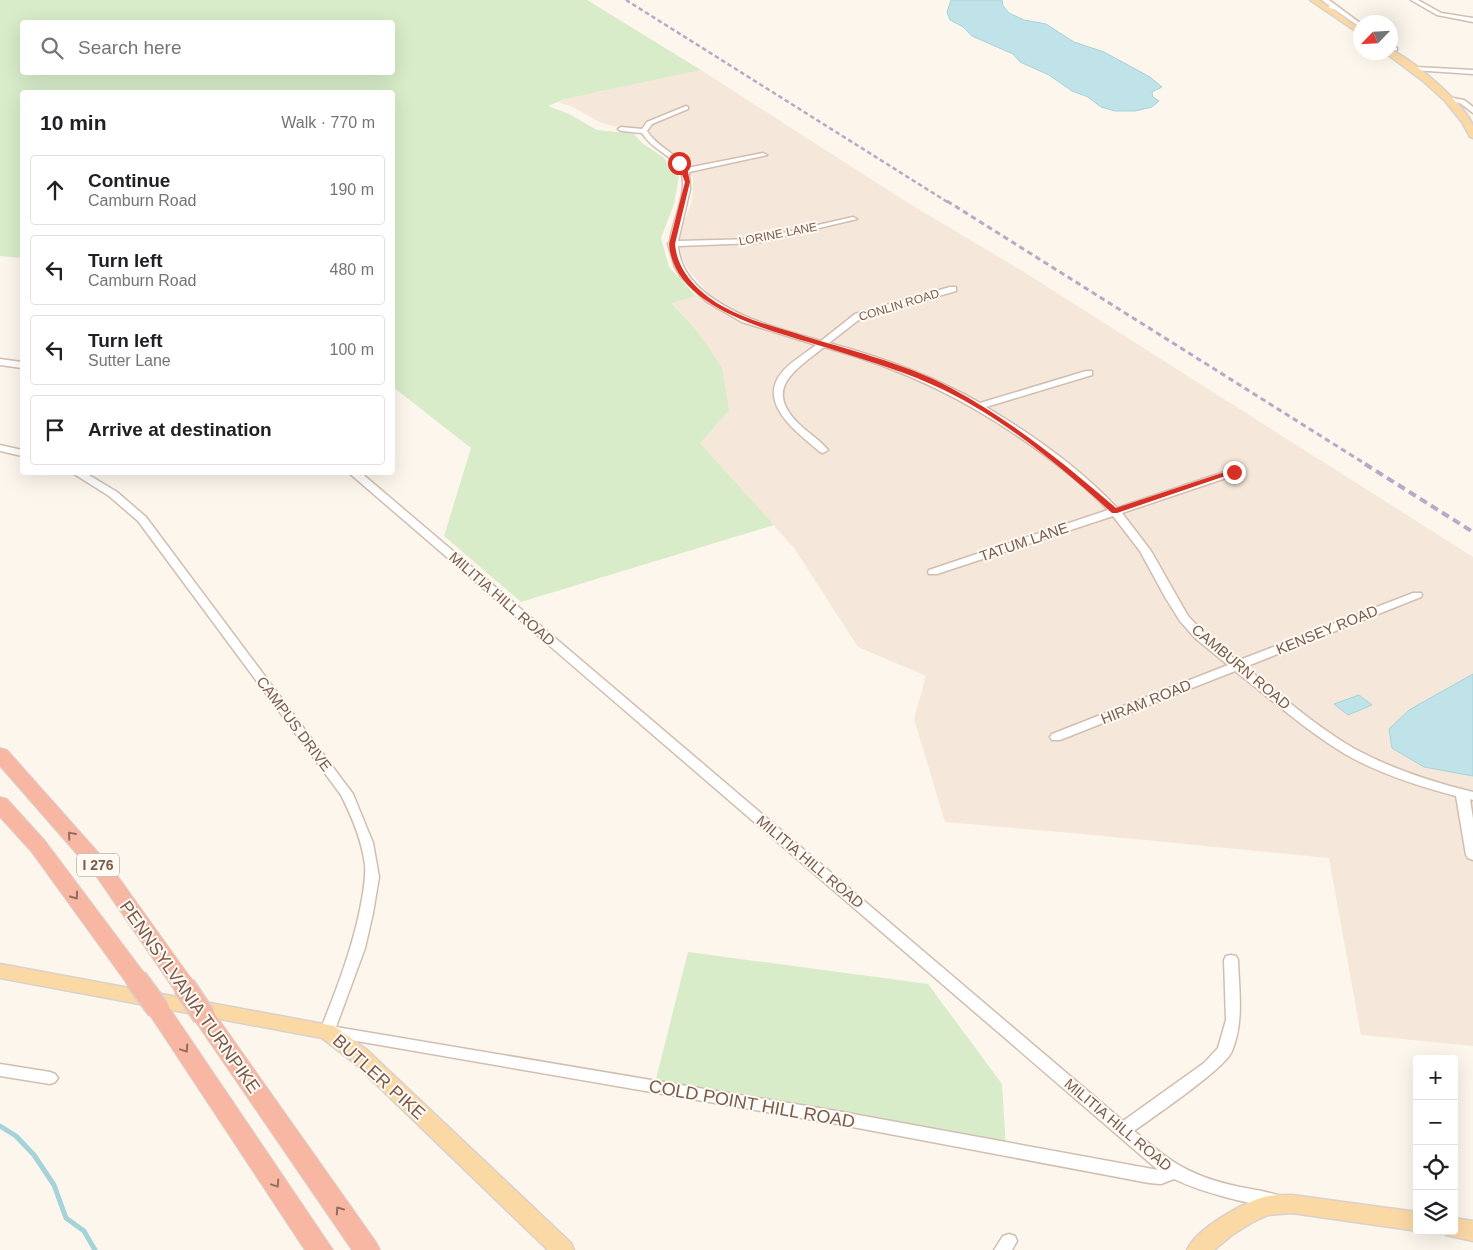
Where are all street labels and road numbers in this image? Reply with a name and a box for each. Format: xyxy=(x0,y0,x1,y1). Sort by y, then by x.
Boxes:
street label: LORINE LANE xyxy=(738,220,818,248)
street label: CONLIN ROAD xyxy=(857,286,941,324)
street label: TATUM LANE xyxy=(977,518,1070,565)
street label: MILITIA HILL ROAD xyxy=(446,548,559,649)
street label: KENSEY ROAD xyxy=(1274,601,1380,658)
street label: CAMBURN ROAD xyxy=(1189,620,1294,713)
street label: CAMPUS DRIVE xyxy=(253,673,336,774)
street label: HIRAM ROAD xyxy=(1098,676,1194,727)
street label: MILITIA HILL ROAD xyxy=(753,812,867,911)
road number: I 276 xyxy=(77,854,119,876)
street label: PENNSYLVANIA TURNPIKE xyxy=(116,897,264,1097)
street label: BUTLER PIKE xyxy=(329,1030,429,1124)
street label: MILITIA HILL ROAD xyxy=(1061,1075,1175,1174)
street label: COLD POINT HILL ROAD xyxy=(647,1076,857,1132)

